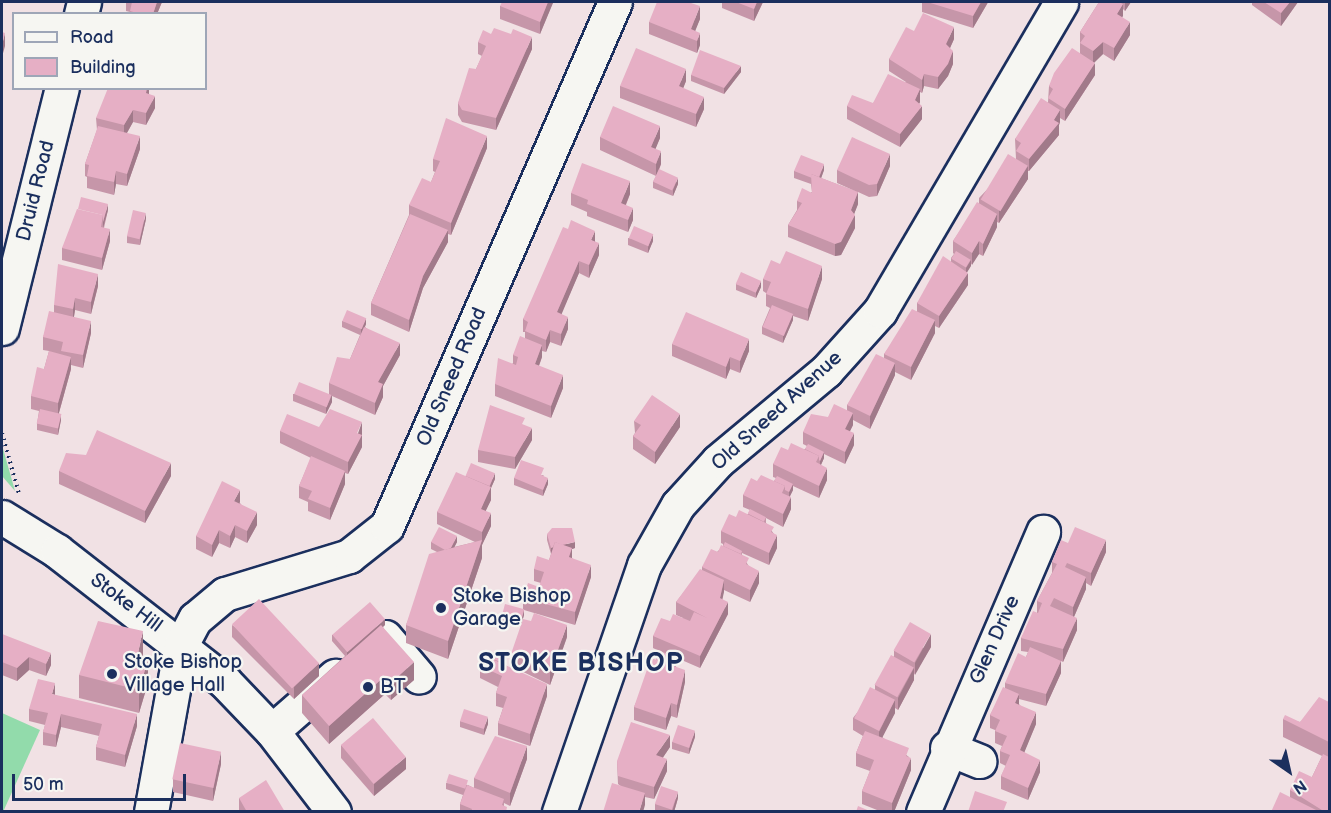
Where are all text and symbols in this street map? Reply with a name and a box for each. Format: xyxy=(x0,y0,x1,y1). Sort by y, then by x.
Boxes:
legend xyxy=(12,12,207,90)
text: Road xyxy=(70,27,114,48)
text: Building xyxy=(70,57,136,78)
street label: Druid Road xyxy=(12,138,60,244)
street label: Old Sneed Road xyxy=(412,304,492,450)
street label: Old Sneed Avenue xyxy=(707,346,847,476)
street label: Stoke Hill xyxy=(85,568,167,638)
place label: Stoke Bishop Garage xyxy=(453,584,571,631)
street label: Glen Drive xyxy=(965,592,1025,688)
marker: Stoke Bishop Garage xyxy=(434,601,448,615)
district label: STOKE BISHOP xyxy=(478,648,684,680)
place label: Stoke Bishop Village Hall xyxy=(124,650,242,697)
marker: Stoke Bishop Village Hall xyxy=(105,667,119,681)
place label: BT xyxy=(380,675,406,699)
marker: BT xyxy=(361,680,375,694)
north arrow xyxy=(1259,741,1319,801)
scale bar xyxy=(15,762,189,800)
text: 50 m xyxy=(23,774,64,795)
text: N xyxy=(1289,775,1310,798)

